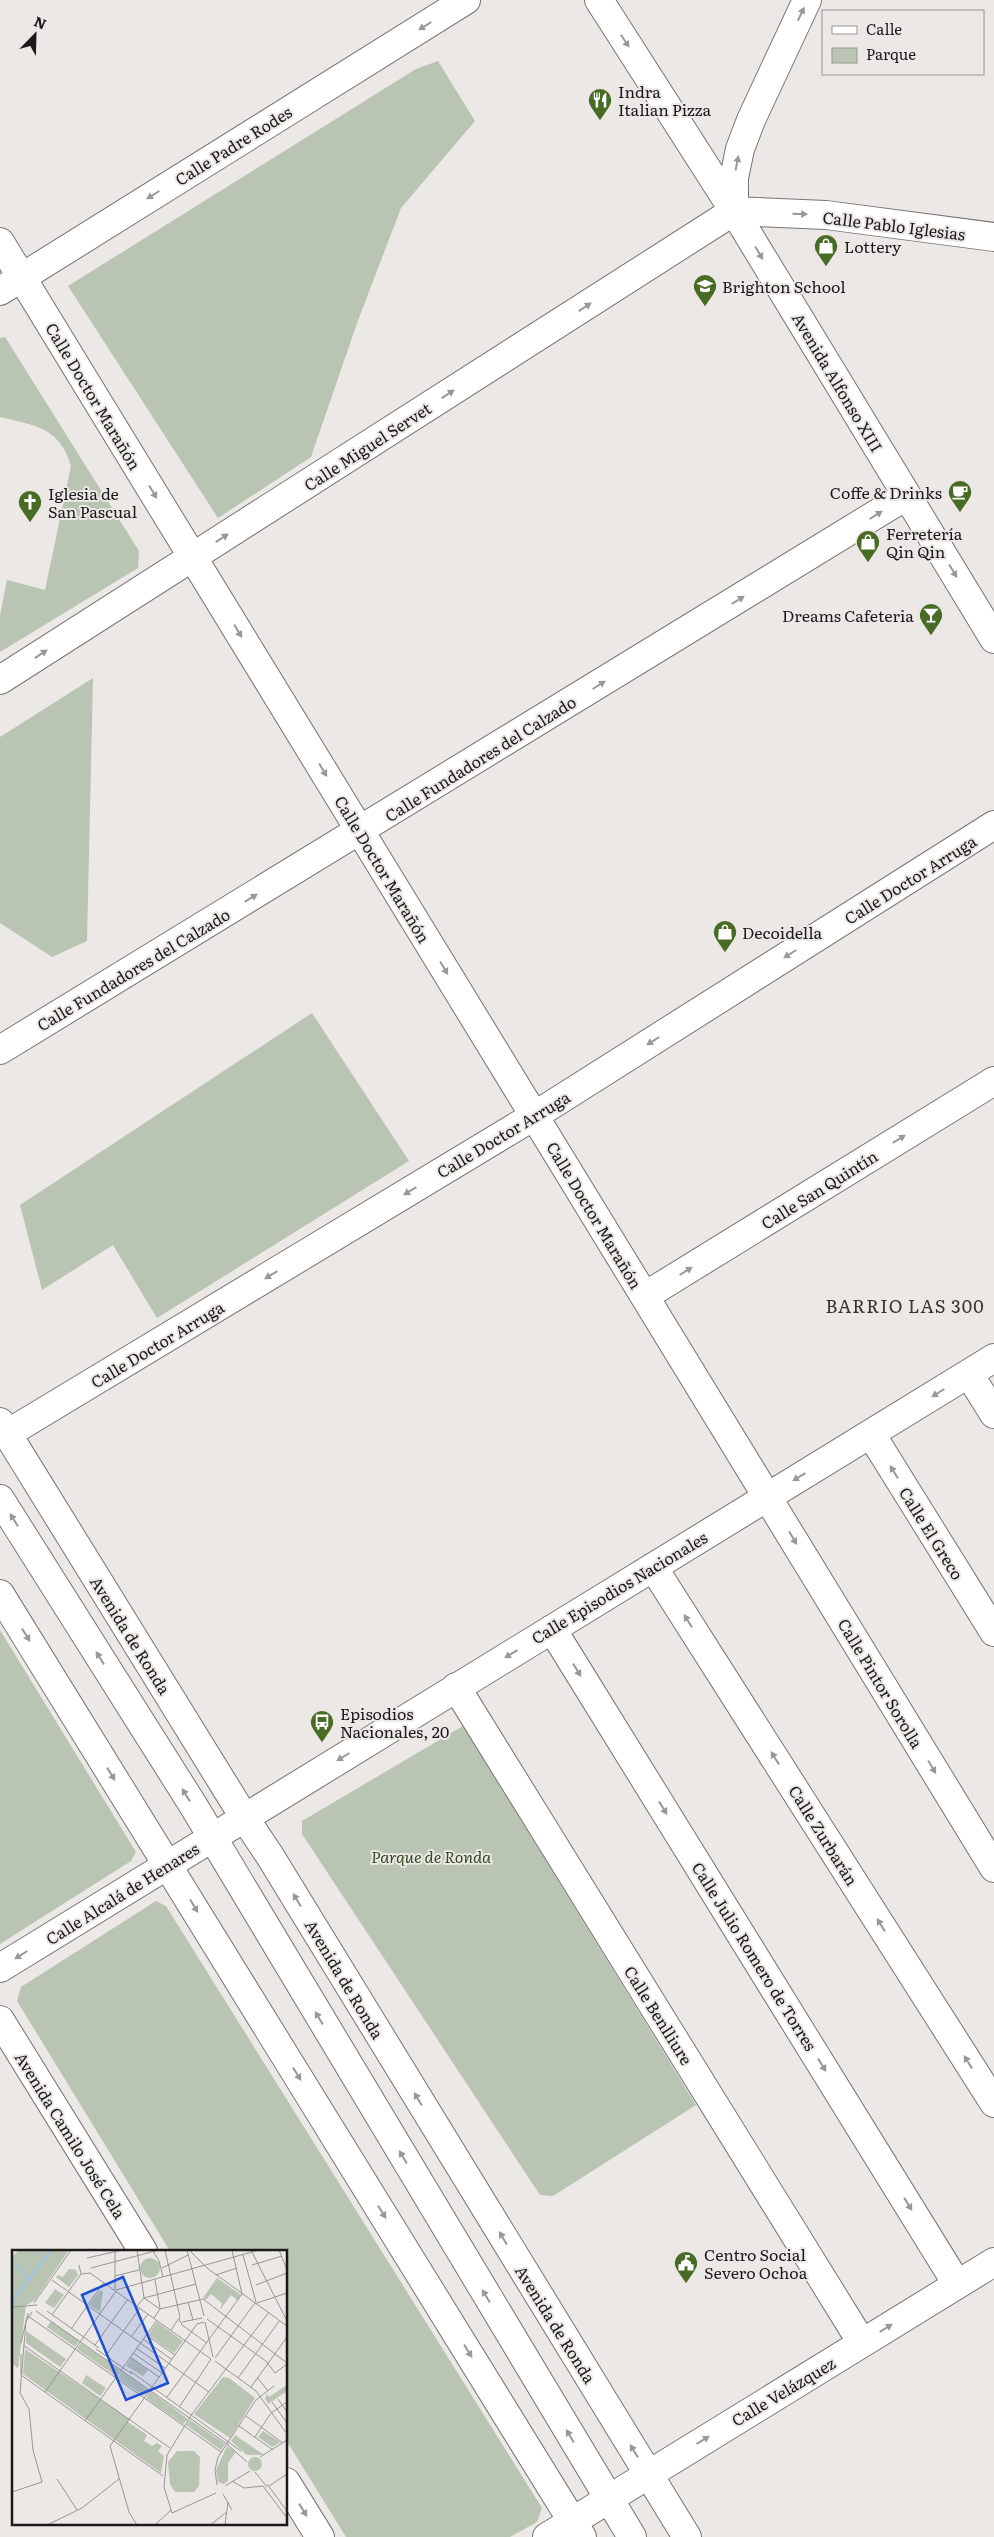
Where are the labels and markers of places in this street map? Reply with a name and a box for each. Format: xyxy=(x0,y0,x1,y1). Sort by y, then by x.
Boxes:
place label: Indra Italian Pizza xyxy=(618,79,712,121)
restaurant icon: Indra Italian Pizza xyxy=(587,87,613,121)
shop icon: Lottery xyxy=(813,233,839,267)
place label: Lottery xyxy=(844,234,902,258)
school or university icon: Brighton School xyxy=(692,273,718,307)
place label: Brighton School xyxy=(722,274,846,298)
cafe icon: Coffe & Drinks xyxy=(947,479,973,513)
place label: Coffe & Drinks xyxy=(830,480,942,504)
place label: Iglesia de San Pascual xyxy=(48,481,137,523)
church icon: Iglesia de San Pascual xyxy=(17,489,43,523)
place label: Ferretería Qin Qin xyxy=(886,521,963,563)
shop icon: Ferretería Qin Qin xyxy=(855,529,881,563)
bar icon: Dreams Cafeteria xyxy=(918,602,944,636)
place label: Dreams Cafeteria xyxy=(782,603,914,627)
shop icon: Decoidella xyxy=(712,919,738,953)
place label: Decoidella xyxy=(742,920,823,944)
place label: Episodios Nacionales, 20 xyxy=(340,1701,449,1743)
bus stop icon: Episodios Nacionales, 20 xyxy=(309,1709,335,1743)
place label: Centro Social Severo Ochoa xyxy=(704,2242,808,2284)
public building icon: Centro Social Severo Ochoa xyxy=(673,2250,699,2284)

